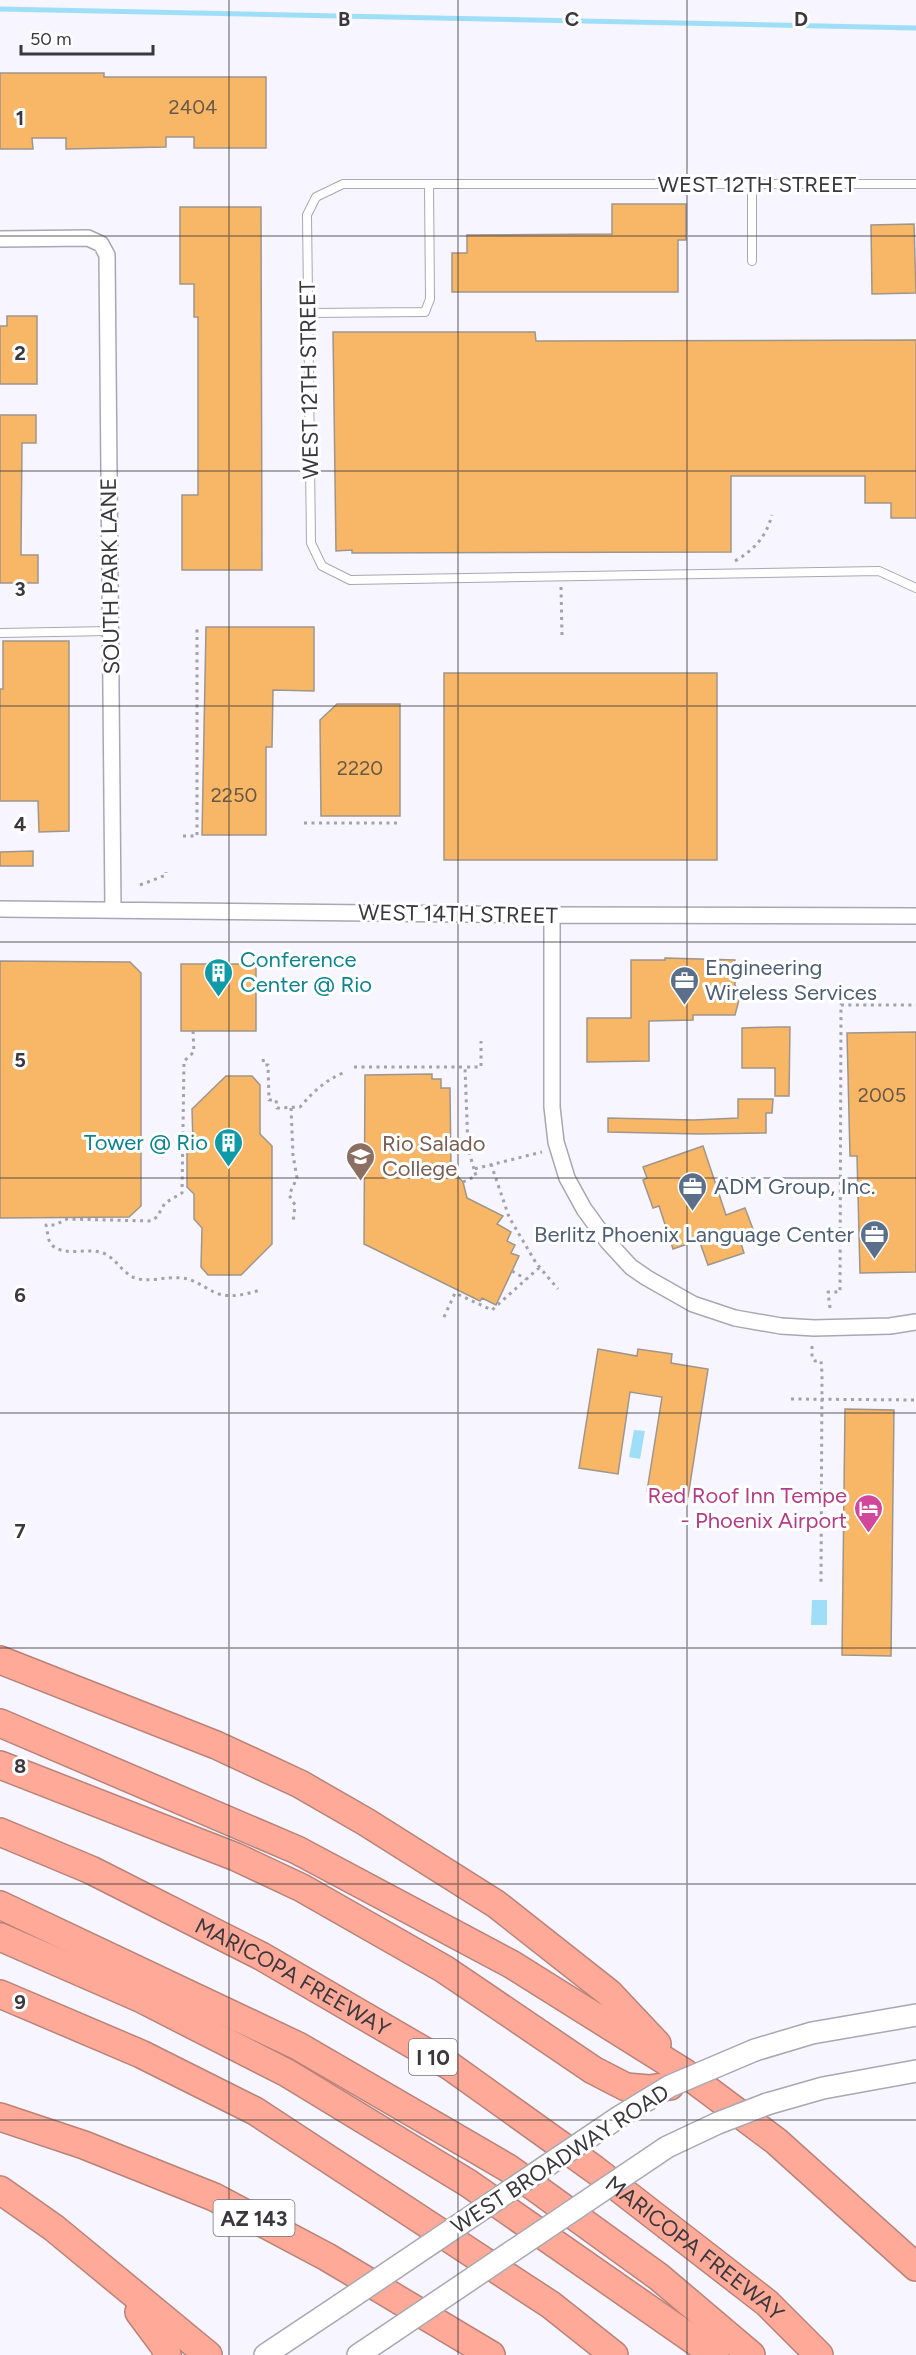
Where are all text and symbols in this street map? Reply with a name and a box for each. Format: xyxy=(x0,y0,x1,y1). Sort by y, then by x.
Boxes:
text: B xyxy=(338,7,350,31)
text: C xyxy=(565,7,579,31)
text: D xyxy=(794,7,808,31)
scale bar xyxy=(21,18,153,56)
text: 50 m xyxy=(30,28,72,50)
house number: 2404 xyxy=(169,95,217,119)
text: 1 xyxy=(16,106,24,130)
street label: WEST 12TH STREET xyxy=(658,171,856,198)
street label: WEST 12TH STREET xyxy=(294,281,324,479)
text: 2 xyxy=(14,341,26,365)
street label: SOUTH PARK LANE xyxy=(95,477,125,675)
text: 3 xyxy=(14,577,26,601)
house number: 2220 xyxy=(337,756,383,780)
house number: 2250 xyxy=(211,783,257,807)
text: 4 xyxy=(14,812,27,836)
street label: WEST 14TH STREET xyxy=(358,899,558,929)
place label: Conference Center @ Rio xyxy=(240,946,372,998)
place label: Engineering Wireless Services xyxy=(705,954,877,1006)
building icon: Conference Center @ Rio xyxy=(203,956,235,998)
office icon: Engineering Wireless Services xyxy=(668,964,700,1006)
text: 5 xyxy=(14,1048,26,1072)
house number: 2005 xyxy=(858,1083,906,1107)
building icon: Tower @ Rio xyxy=(213,1126,245,1168)
place label: Tower @ Rio xyxy=(84,1129,208,1156)
place label: Rio Salado College xyxy=(382,1130,486,1182)
school or university icon: Rio Salado College xyxy=(345,1140,377,1182)
office icon: ADM Group, Inc. xyxy=(677,1170,709,1212)
place label: ADM Group, Inc. xyxy=(714,1173,875,1200)
office icon: Berlitz Phoenix Language Center xyxy=(859,1218,891,1260)
place label: Berlitz Phoenix Language Center xyxy=(534,1221,855,1248)
text: 6 xyxy=(14,1283,26,1307)
place label: Red Roof Inn Tempe - Phoenix Airport xyxy=(648,1482,847,1534)
hotel icon: Red Roof Inn Tempe - Phoenix Airport xyxy=(852,1492,884,1534)
text: 7 xyxy=(14,1519,26,1543)
text: 8 xyxy=(14,1754,26,1778)
street label: MARICOPA FREEWAY xyxy=(191,1912,396,2042)
text: 9 xyxy=(14,1990,26,2014)
road number: I 10 xyxy=(409,2039,457,2075)
street label: WEST BROADWAY ROAD xyxy=(446,2079,674,2239)
street label: MARICOPA FREEWAY xyxy=(600,2170,791,2327)
road number: AZ 143 xyxy=(214,2200,294,2236)

